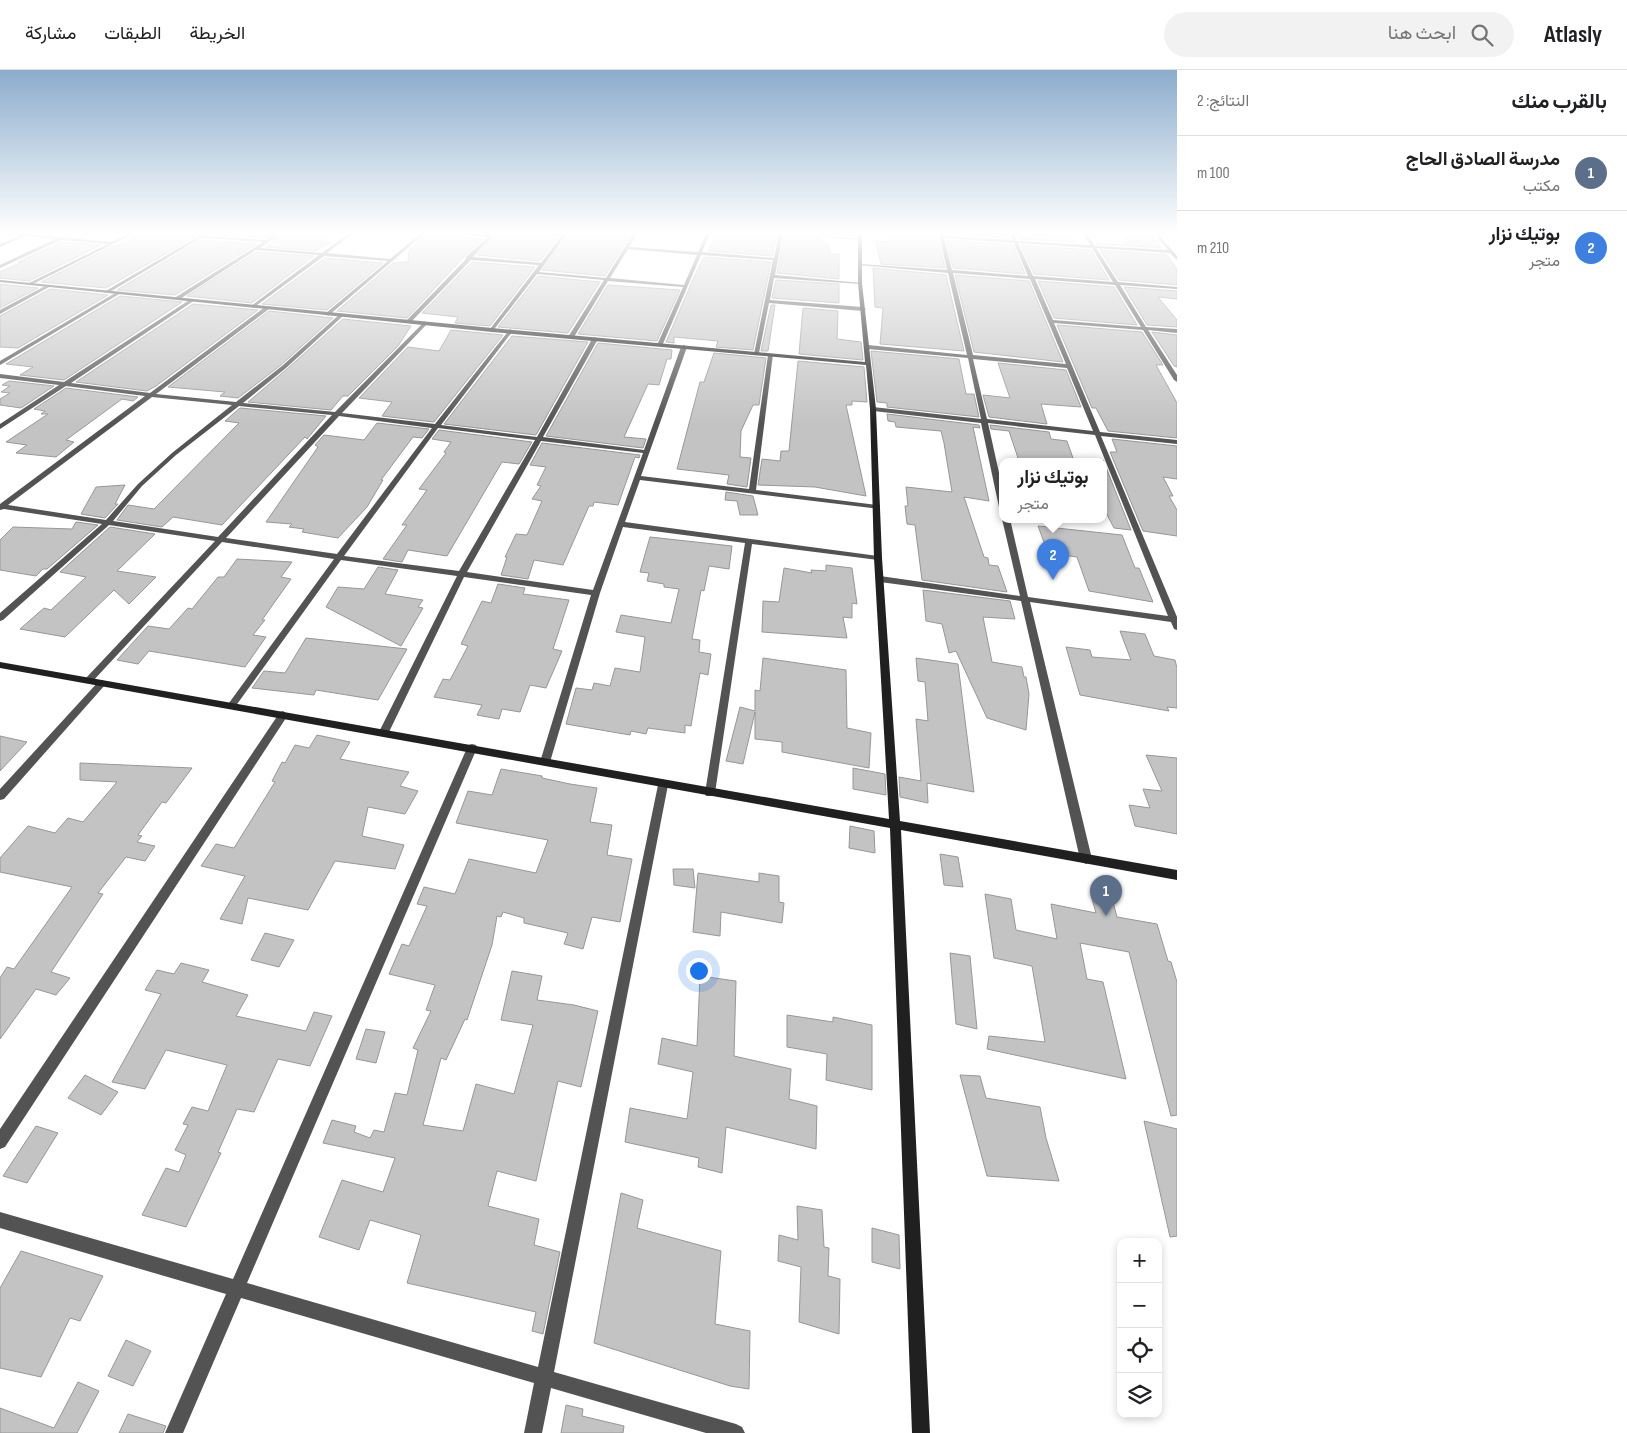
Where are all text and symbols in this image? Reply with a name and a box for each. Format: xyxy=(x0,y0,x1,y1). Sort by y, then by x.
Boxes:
search box xyxy=(1164,12,1514,57)
text: Atlasly xyxy=(1544,20,1602,49)
icon: search xyxy=(1468,21,1496,49)
text: ابحث هنا xyxy=(1388,22,1456,45)
text: مشاركة xyxy=(25,23,76,44)
text: الطبقات xyxy=(104,23,161,44)
text: الخريطة xyxy=(189,23,245,44)
text: بالقرب منك xyxy=(1512,89,1607,114)
text: النتائج: 2 xyxy=(1197,92,1249,111)
text: مدرسة الصادق الحاج xyxy=(1406,148,1560,171)
text: 100 m xyxy=(1197,164,1230,183)
text: 1 xyxy=(1588,164,1594,183)
text: مكتب xyxy=(1523,177,1560,196)
text: بوتيك نزار xyxy=(1489,223,1560,246)
text: 210 m xyxy=(1197,239,1229,258)
text: 2 xyxy=(1588,239,1595,258)
text: متجر xyxy=(1529,252,1560,271)
popup xyxy=(999,458,1107,523)
text: بوتيك نزار xyxy=(1017,466,1089,489)
text: متجر xyxy=(1017,495,1049,514)
pin: 2 xyxy=(1037,539,1069,580)
pin: 1 xyxy=(1090,875,1122,916)
your location xyxy=(686,958,712,984)
map controls xyxy=(1117,1238,1162,1418)
button: + xyxy=(1117,1238,1162,1283)
button: − xyxy=(1117,1283,1162,1328)
button: locate xyxy=(1117,1328,1162,1373)
button: layers xyxy=(1117,1373,1162,1418)

